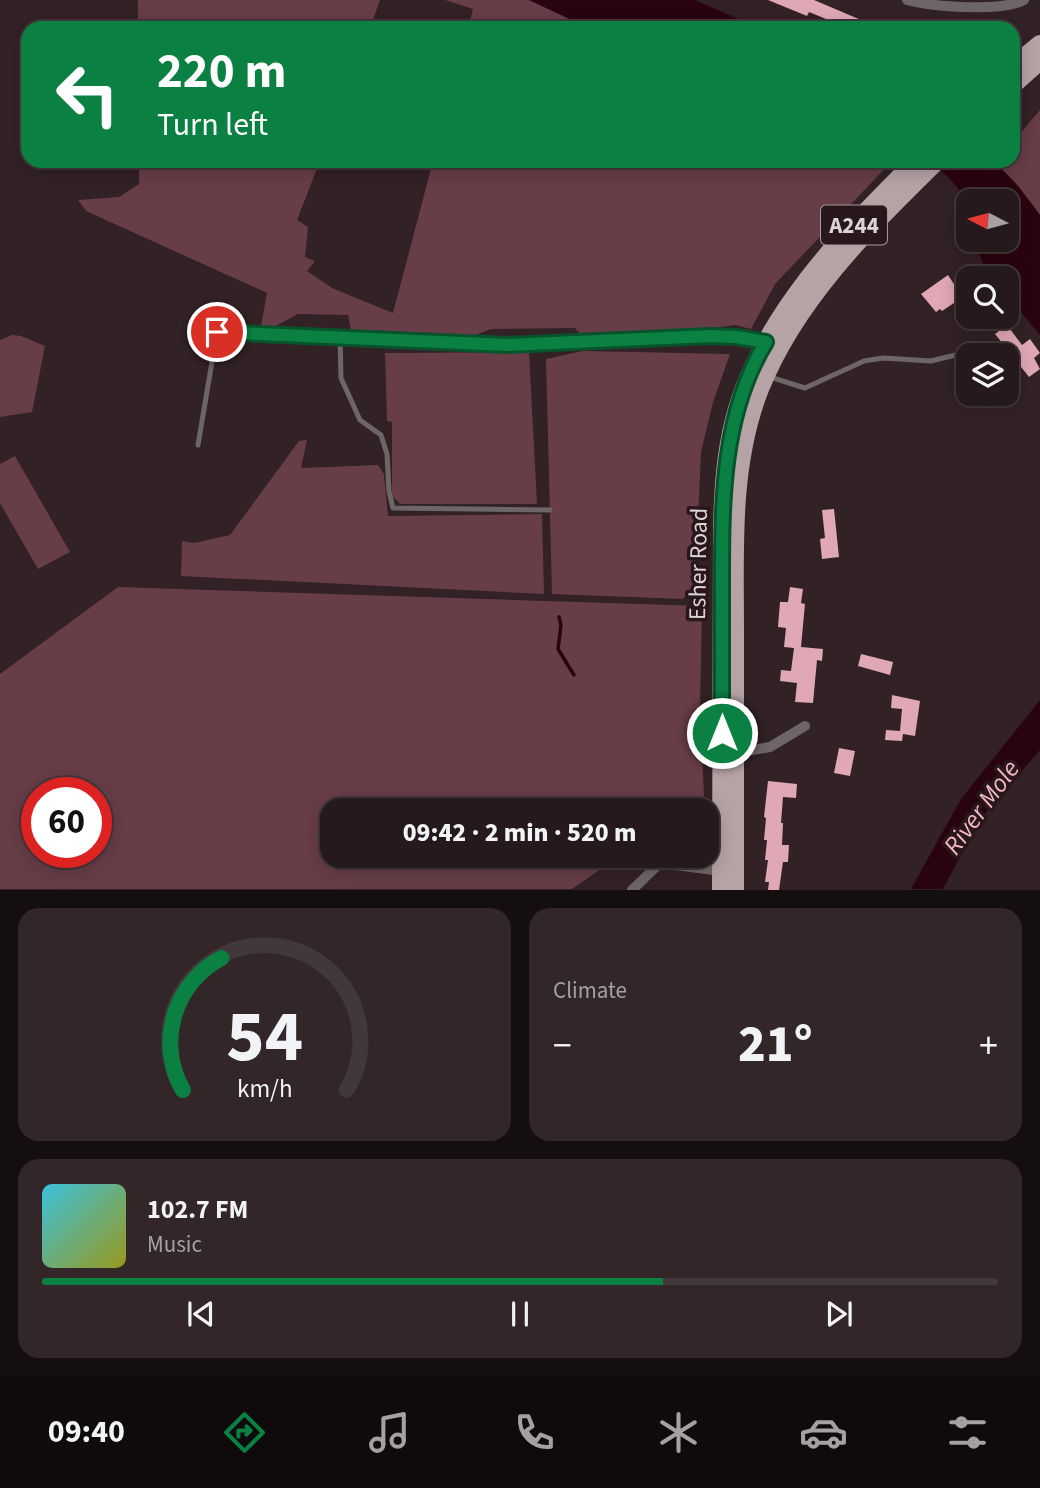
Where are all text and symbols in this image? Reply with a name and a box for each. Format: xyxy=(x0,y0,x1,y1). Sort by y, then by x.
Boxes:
text: 220 m xyxy=(157,37,286,107)
icon: left xyxy=(42,49,133,140)
text: Turn left xyxy=(157,102,268,148)
north arrow xyxy=(956,189,1018,252)
map controls xyxy=(956,189,1019,406)
road number: A244 xyxy=(821,206,887,244)
button: search xyxy=(956,266,1019,329)
pin xyxy=(187,302,247,362)
icon: arrive xyxy=(198,313,236,351)
button: layers xyxy=(956,343,1019,406)
street label: Esher Road xyxy=(680,508,717,620)
position arrow xyxy=(685,696,759,770)
water label: River Mole xyxy=(934,752,1029,862)
speed limit sign: 60 xyxy=(21,777,112,868)
text: 09:42 · 2 min · 520 m xyxy=(403,814,636,851)
text: Climate xyxy=(553,974,627,1007)
text: 54 xyxy=(226,986,303,1090)
text: 21° xyxy=(738,1008,813,1082)
text: − xyxy=(553,1019,572,1073)
text: + xyxy=(979,1019,998,1073)
text: km/h xyxy=(237,1071,292,1107)
text: 102.7 FM xyxy=(147,1191,248,1228)
text: Music xyxy=(147,1228,202,1261)
icon: previous xyxy=(182,1295,220,1333)
icon: pause xyxy=(501,1295,539,1333)
icon: next xyxy=(820,1295,858,1333)
icon: directions xyxy=(220,1408,269,1457)
icon: music xyxy=(365,1408,414,1457)
icon: phone xyxy=(510,1408,559,1457)
icon: climate xyxy=(654,1408,703,1457)
icon: car xyxy=(799,1408,848,1457)
icon: filters xyxy=(943,1408,992,1457)
text: 09:40 xyxy=(48,1409,125,1455)

